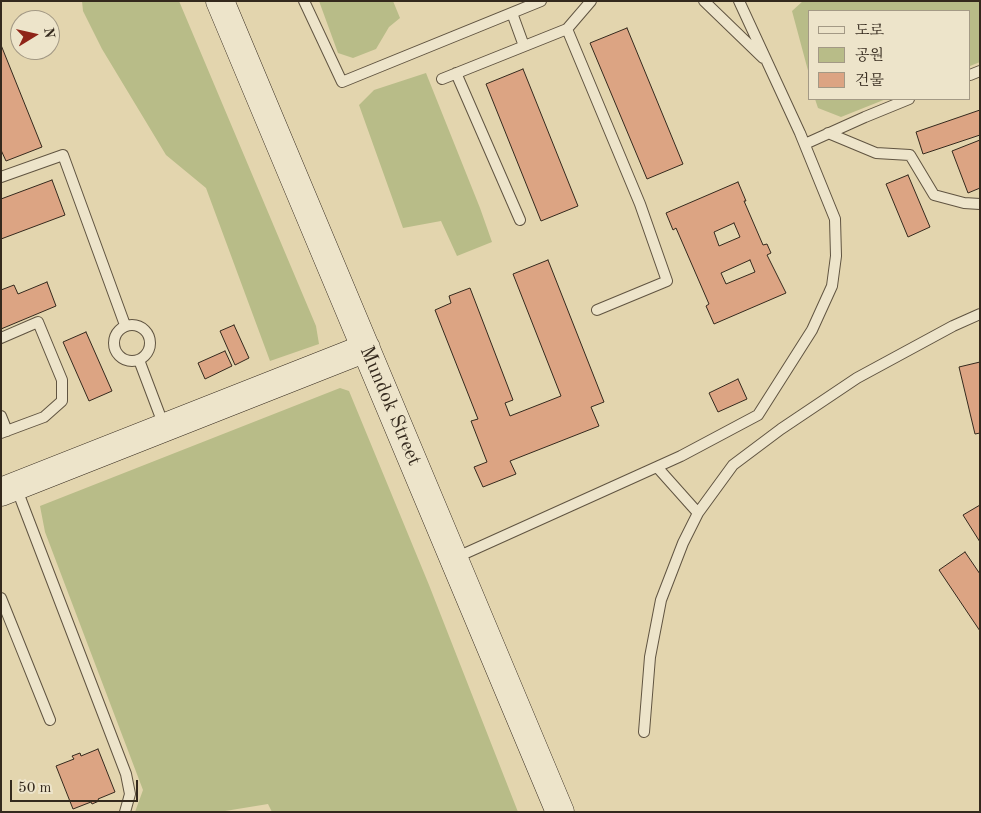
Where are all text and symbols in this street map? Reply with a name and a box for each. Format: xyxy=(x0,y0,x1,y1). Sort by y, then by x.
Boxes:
north arrow xyxy=(10,10,60,60)
legend xyxy=(808,10,971,100)
text: 도로 xyxy=(855,24,884,39)
text: N xyxy=(41,26,57,39)
text: 공원 xyxy=(855,49,884,64)
text: 건물 xyxy=(855,74,884,89)
street label: Mundok Street xyxy=(354,343,426,469)
scale bar xyxy=(12,770,140,802)
text: 50 m xyxy=(18,781,52,796)

